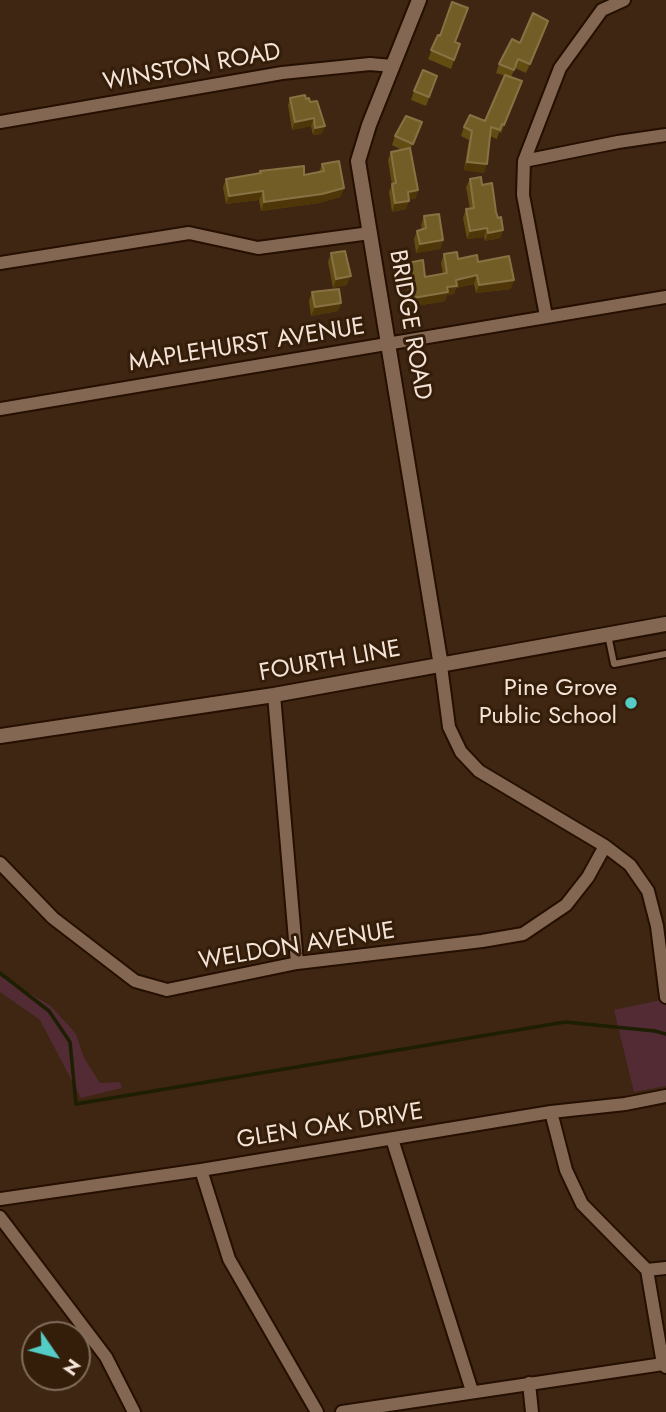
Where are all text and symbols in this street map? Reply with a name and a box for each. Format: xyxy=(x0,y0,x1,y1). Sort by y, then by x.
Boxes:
street label: WINSTON ROAD xyxy=(101,38,283,98)
street label: BRIDGE ROAD xyxy=(382,248,436,402)
street label: MAPLEHURST AVENUE xyxy=(127,313,367,379)
street label: FOURTH LINE xyxy=(257,635,403,689)
place label: Pine Grove Public School xyxy=(479,675,617,731)
marker: Pine Grove Public School xyxy=(623,695,639,711)
street label: WELDON AVENUE xyxy=(197,917,397,977)
street label: GLEN OAK DRIVE xyxy=(235,1098,425,1156)
north arrow xyxy=(21,1321,91,1391)
text: N xyxy=(57,1353,87,1381)

